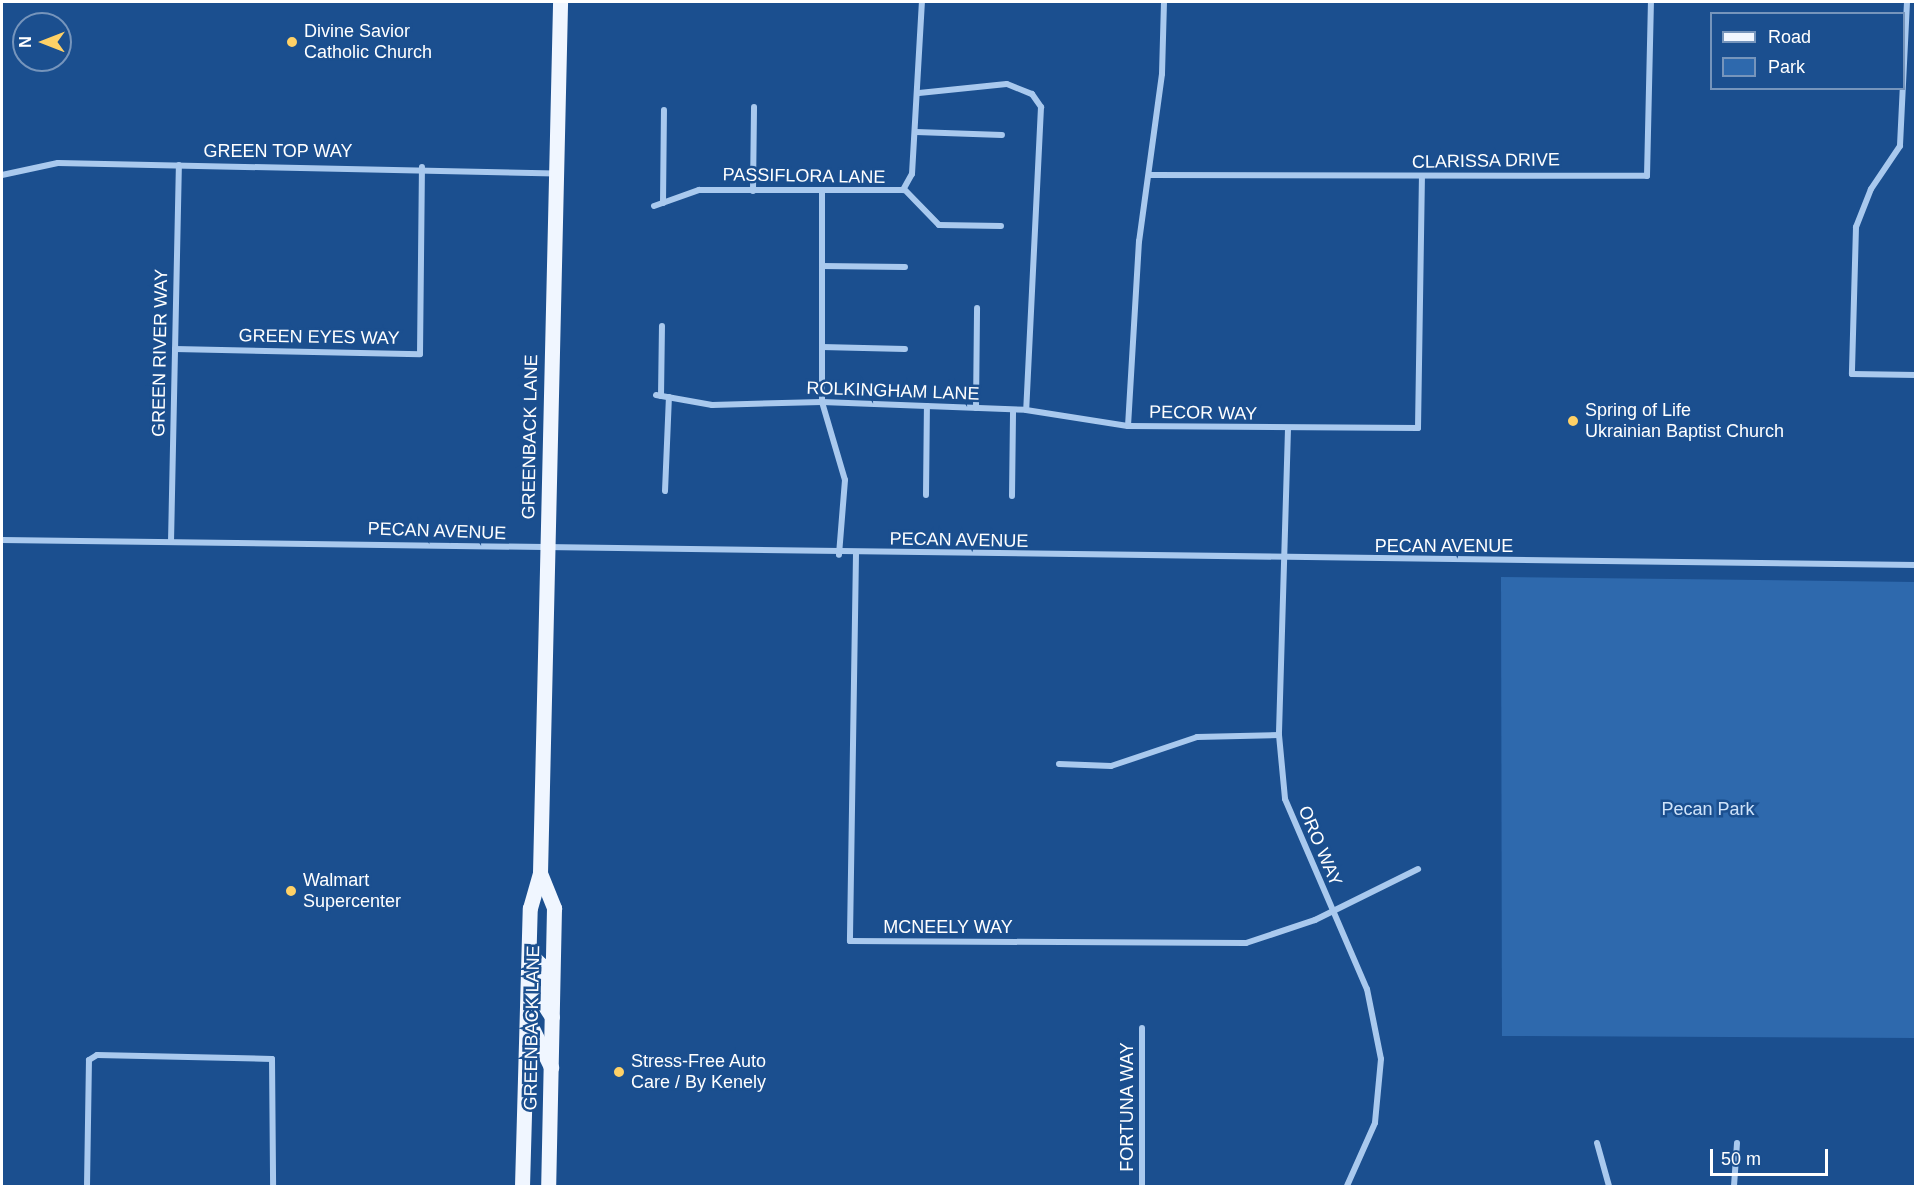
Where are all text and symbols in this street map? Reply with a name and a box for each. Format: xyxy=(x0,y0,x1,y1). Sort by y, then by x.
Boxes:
north arrow xyxy=(12,12,72,72)
legend xyxy=(1710,12,1905,90)
place label: Divine Savior Catholic Church xyxy=(304,21,432,63)
text: Road xyxy=(1768,27,1811,47)
marker: Divine Savior Catholic Church xyxy=(285,35,299,49)
text: N xyxy=(17,36,34,48)
text: Park xyxy=(1768,57,1805,77)
street label: GREEN TOP WAY xyxy=(203,140,353,162)
street label: CLARISSA DRIVE xyxy=(1411,149,1561,173)
street label: PASSIFLORA LANE xyxy=(722,164,886,188)
street label: GREEN RIVER WAY xyxy=(148,269,172,437)
street label: GREEN EYES WAY xyxy=(238,325,400,349)
street label: GREENBACK LANE xyxy=(518,354,542,520)
street label: ROLKINGHAM LANE xyxy=(806,377,980,405)
place label: Spring of Life Ukrainian Baptist Church xyxy=(1585,400,1784,442)
street label: PECOR WAY xyxy=(1149,401,1257,425)
marker: Spring of Life Ukrainian Baptist Church xyxy=(1566,414,1580,428)
street label: PECAN AVENUE xyxy=(367,518,507,544)
street label: PECAN AVENUE xyxy=(889,528,1029,552)
street label: PECAN AVENUE xyxy=(1374,535,1514,557)
park label: Pecan Park xyxy=(1661,798,1755,820)
street label: ORO WAY xyxy=(1293,803,1347,889)
place label: Walmart Supercenter xyxy=(303,870,401,912)
marker: Walmart Supercenter xyxy=(284,884,298,898)
street label: MCNEELY WAY xyxy=(883,916,1013,938)
street label: GREENBACK LANE xyxy=(520,945,544,1111)
street label: FORTUNA WAY xyxy=(1116,1042,1138,1172)
place label: Stress-Free Auto Care / By Kenely xyxy=(631,1051,767,1094)
marker: Stress-Free Auto Care / By Kenely xyxy=(612,1065,626,1079)
scale bar xyxy=(1713,1137,1832,1175)
text: 50 m xyxy=(1721,1149,1761,1169)

